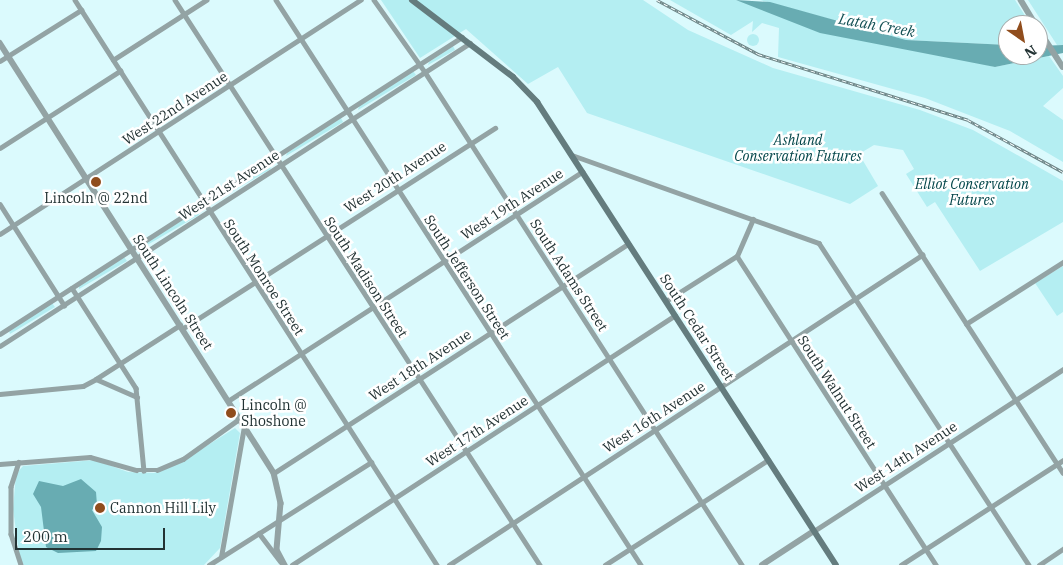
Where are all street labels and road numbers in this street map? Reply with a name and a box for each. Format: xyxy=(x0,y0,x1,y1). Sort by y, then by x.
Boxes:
street label: West 22nd Avenue xyxy=(119,68,231,148)
street label: West 20th Avenue xyxy=(341,138,449,216)
street label: West 21st Avenue xyxy=(176,146,282,224)
street label: West 19th Avenue xyxy=(458,165,566,243)
street label: South Jefferson Street xyxy=(420,212,514,342)
street label: South Madison Street xyxy=(321,213,411,341)
street label: South Monroe Street xyxy=(220,216,308,338)
street label: South Adams Street xyxy=(527,216,611,334)
street label: South Lincoln Street xyxy=(129,231,217,353)
street label: South Cedar Street xyxy=(656,271,738,383)
street label: West 18th Avenue xyxy=(366,326,474,404)
street label: South Walnut Street xyxy=(794,332,880,452)
street label: West 16th Avenue xyxy=(600,378,708,456)
street label: West 17th Avenue xyxy=(423,392,531,470)
street label: West 14th Avenue xyxy=(852,418,960,496)

